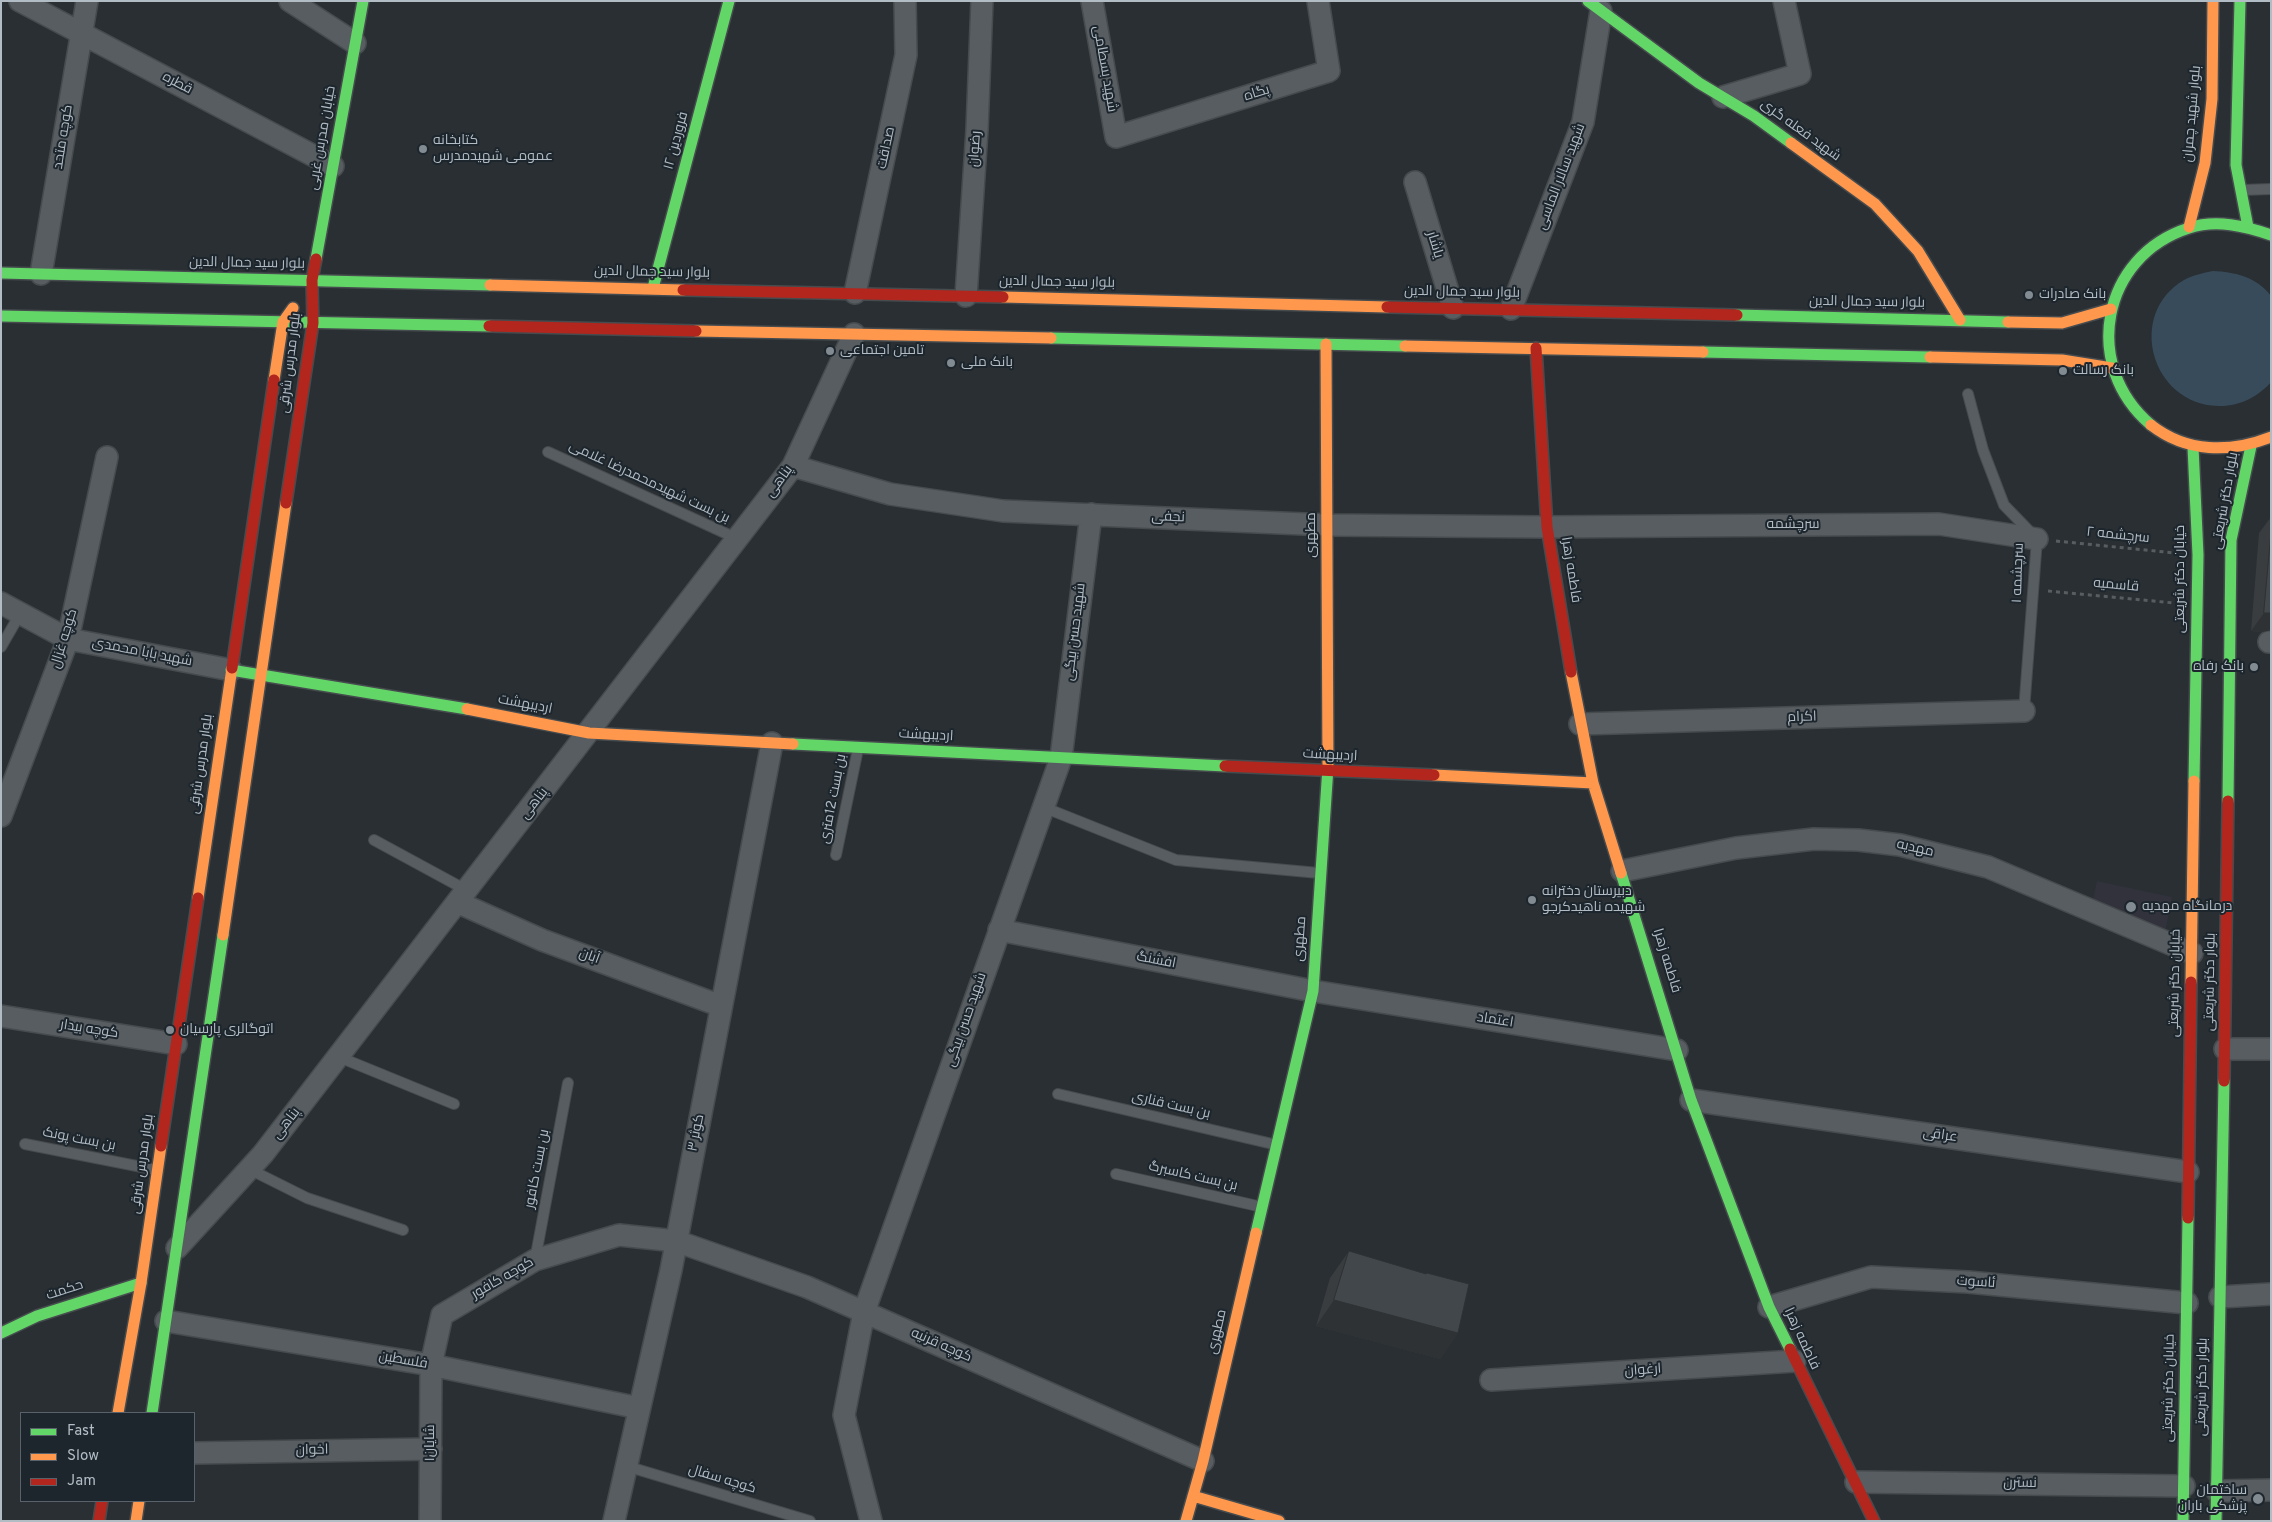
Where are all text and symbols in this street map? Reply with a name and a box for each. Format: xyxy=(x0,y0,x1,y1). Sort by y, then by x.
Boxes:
street label: شهید بسطامی xyxy=(1088,24,1120,114)
street label: بلوار شهید چمران xyxy=(2180,65,2206,163)
street label: قطره xyxy=(159,69,195,99)
street label: پگاه xyxy=(1242,82,1272,106)
street label: خیابان مدرس غربی xyxy=(306,85,340,191)
street label: شهید فعله گری xyxy=(1757,96,1843,166)
street label: کوچه متحد xyxy=(51,104,77,170)
street label: ۱۲ فروردین xyxy=(661,110,693,172)
street label: شهید سالار الماسی xyxy=(1534,121,1590,233)
street label: صداقت xyxy=(874,125,900,171)
street label: رضوان xyxy=(966,130,986,168)
place label: کتابخانه عمومی شهیدمدرس xyxy=(433,133,553,166)
marker: کتابخانه عمومی شهیدمدرس xyxy=(417,143,429,155)
street label: یاشار xyxy=(1422,230,1446,260)
street label: بلوار سید جمال الدین xyxy=(189,255,305,273)
street label: بلوار سید جمال الدین xyxy=(594,264,710,282)
street label: بلوار سید جمال الدین xyxy=(999,274,1115,292)
street label: بلوار سید جمال الدین xyxy=(1404,284,1520,302)
place label: بانک صادرات xyxy=(2039,287,2106,303)
marker: بانک صادرات xyxy=(2023,289,2035,301)
street label: بلوار سید جمال الدین xyxy=(1809,294,1925,312)
street label: بلوار مدرس شرقی xyxy=(277,312,305,414)
place label: تامین اجتماعی xyxy=(840,343,924,359)
marker: تامین اجتماعی xyxy=(824,345,836,357)
place label: بانک ملی xyxy=(961,355,1013,371)
marker: بانک ملی xyxy=(945,357,957,369)
place label: بانک رسالت xyxy=(2073,363,2134,379)
marker: بانک رسالت xyxy=(2057,365,2069,377)
street label: بن بست شهیدمحمدرضا غلامی xyxy=(566,438,732,528)
street label: بلوار دکتر شریعتی xyxy=(2209,451,2243,551)
street label: پناهی xyxy=(763,463,797,501)
street label: نجفی xyxy=(1151,509,1185,527)
street label: مطهری xyxy=(1304,512,1320,558)
street label: سرچشمه xyxy=(1767,517,1819,533)
street label: سرچشمه ۲ xyxy=(2086,524,2150,548)
street label: خیابان دکتر شریعتی xyxy=(2173,525,2189,633)
street label: فاطمه زهرا xyxy=(1556,536,1584,604)
street label: سرچشمه ۱ xyxy=(2010,542,2028,604)
street label: قاسمیه xyxy=(2092,576,2140,596)
street label: شهید حسن بیگی xyxy=(1062,582,1090,682)
street label: کوچه غزال xyxy=(48,607,82,671)
street label: شهید بابا محمدی xyxy=(91,635,193,671)
place label: بانک رفاه xyxy=(2193,659,2244,675)
marker: بانک رفاه xyxy=(2248,661,2260,673)
street label: اردیبهشت xyxy=(497,692,553,718)
street label: اکرام xyxy=(1787,709,1817,727)
street label: بلوار مدرس شرقی xyxy=(187,713,217,815)
street label: اردیبهشت xyxy=(898,726,954,746)
street label: اردیبهشت xyxy=(1302,746,1358,766)
street label: بن بست 12متری xyxy=(817,753,851,845)
street label: پناهی xyxy=(517,785,553,823)
street label: مهدیه xyxy=(1895,837,1935,861)
place label: دبیرستان دخترانه شهیده ناهیدکرجو xyxy=(1542,884,1645,916)
marker: دبیرستان دخترانه شهیده ناهیدکرجو xyxy=(1526,894,1538,906)
place label: درمانگاه مهدیه xyxy=(2142,899,2232,915)
marker: درمانگاه مهدیه xyxy=(2124,900,2138,914)
street label: مطهری xyxy=(1291,916,1311,962)
street label: فاطمه زهرا xyxy=(1648,927,1684,995)
street label: خیابان دکتر شریعتی xyxy=(2167,929,2185,1037)
street label: بلوار دکتر شریعتی xyxy=(2202,933,2220,1031)
street label: آبان xyxy=(576,946,602,968)
street label: افشنگ xyxy=(1135,949,1177,973)
street label: شهید حسن بیگی xyxy=(943,971,991,1069)
street label: اعتماد xyxy=(1476,1010,1514,1032)
street label: کوچه بیدار xyxy=(59,1017,119,1043)
place label: اتوگالری پارسیان xyxy=(180,1022,274,1038)
marker: اتوگالری پارسیان xyxy=(164,1024,176,1036)
street label: بن بست قناری xyxy=(1130,1089,1212,1123)
street label: پناهی xyxy=(269,1105,305,1143)
street label: بلوار مدرس شرقی xyxy=(128,1113,158,1215)
street label: کوثر ۳ xyxy=(685,1113,709,1153)
street label: بن بست پونک xyxy=(41,1125,117,1155)
street label: عراقی xyxy=(1922,1125,1958,1147)
street label: بن بست کافور xyxy=(522,1128,554,1210)
street label: بن بست کاسبرگ xyxy=(1147,1159,1239,1195)
street label: کوچه کافور xyxy=(469,1254,537,1304)
street label: ئاسوت xyxy=(1956,1273,1996,1293)
street label: حکمت xyxy=(44,1277,86,1305)
street label: فاطمه زهرا xyxy=(1779,1305,1823,1373)
street label: مطهری xyxy=(1205,1308,1231,1356)
street label: کوچه قرنیه xyxy=(908,1325,974,1367)
street label: خیابان دکتر شریعتی xyxy=(2161,1334,2179,1442)
street label: بلوار دکتر شریعتی xyxy=(2194,1338,2212,1436)
street label: فلسطین xyxy=(377,1348,429,1374)
street label: ارغوان xyxy=(1624,1361,1662,1381)
legend xyxy=(20,1412,195,1502)
text: Fast xyxy=(67,1422,95,1441)
street label: شایان۱ xyxy=(423,1424,439,1462)
street label: اخوان xyxy=(295,1442,329,1460)
text: Slow xyxy=(67,1447,99,1466)
street label: کوچه سفال xyxy=(686,1462,758,1498)
text: Jam xyxy=(67,1472,96,1491)
street label: نسترن xyxy=(2003,1475,2037,1493)
place label: ساختمان پزشکی باران xyxy=(2178,1483,2247,1515)
marker: ساختمان پزشکی باران xyxy=(2251,1492,2265,1506)

